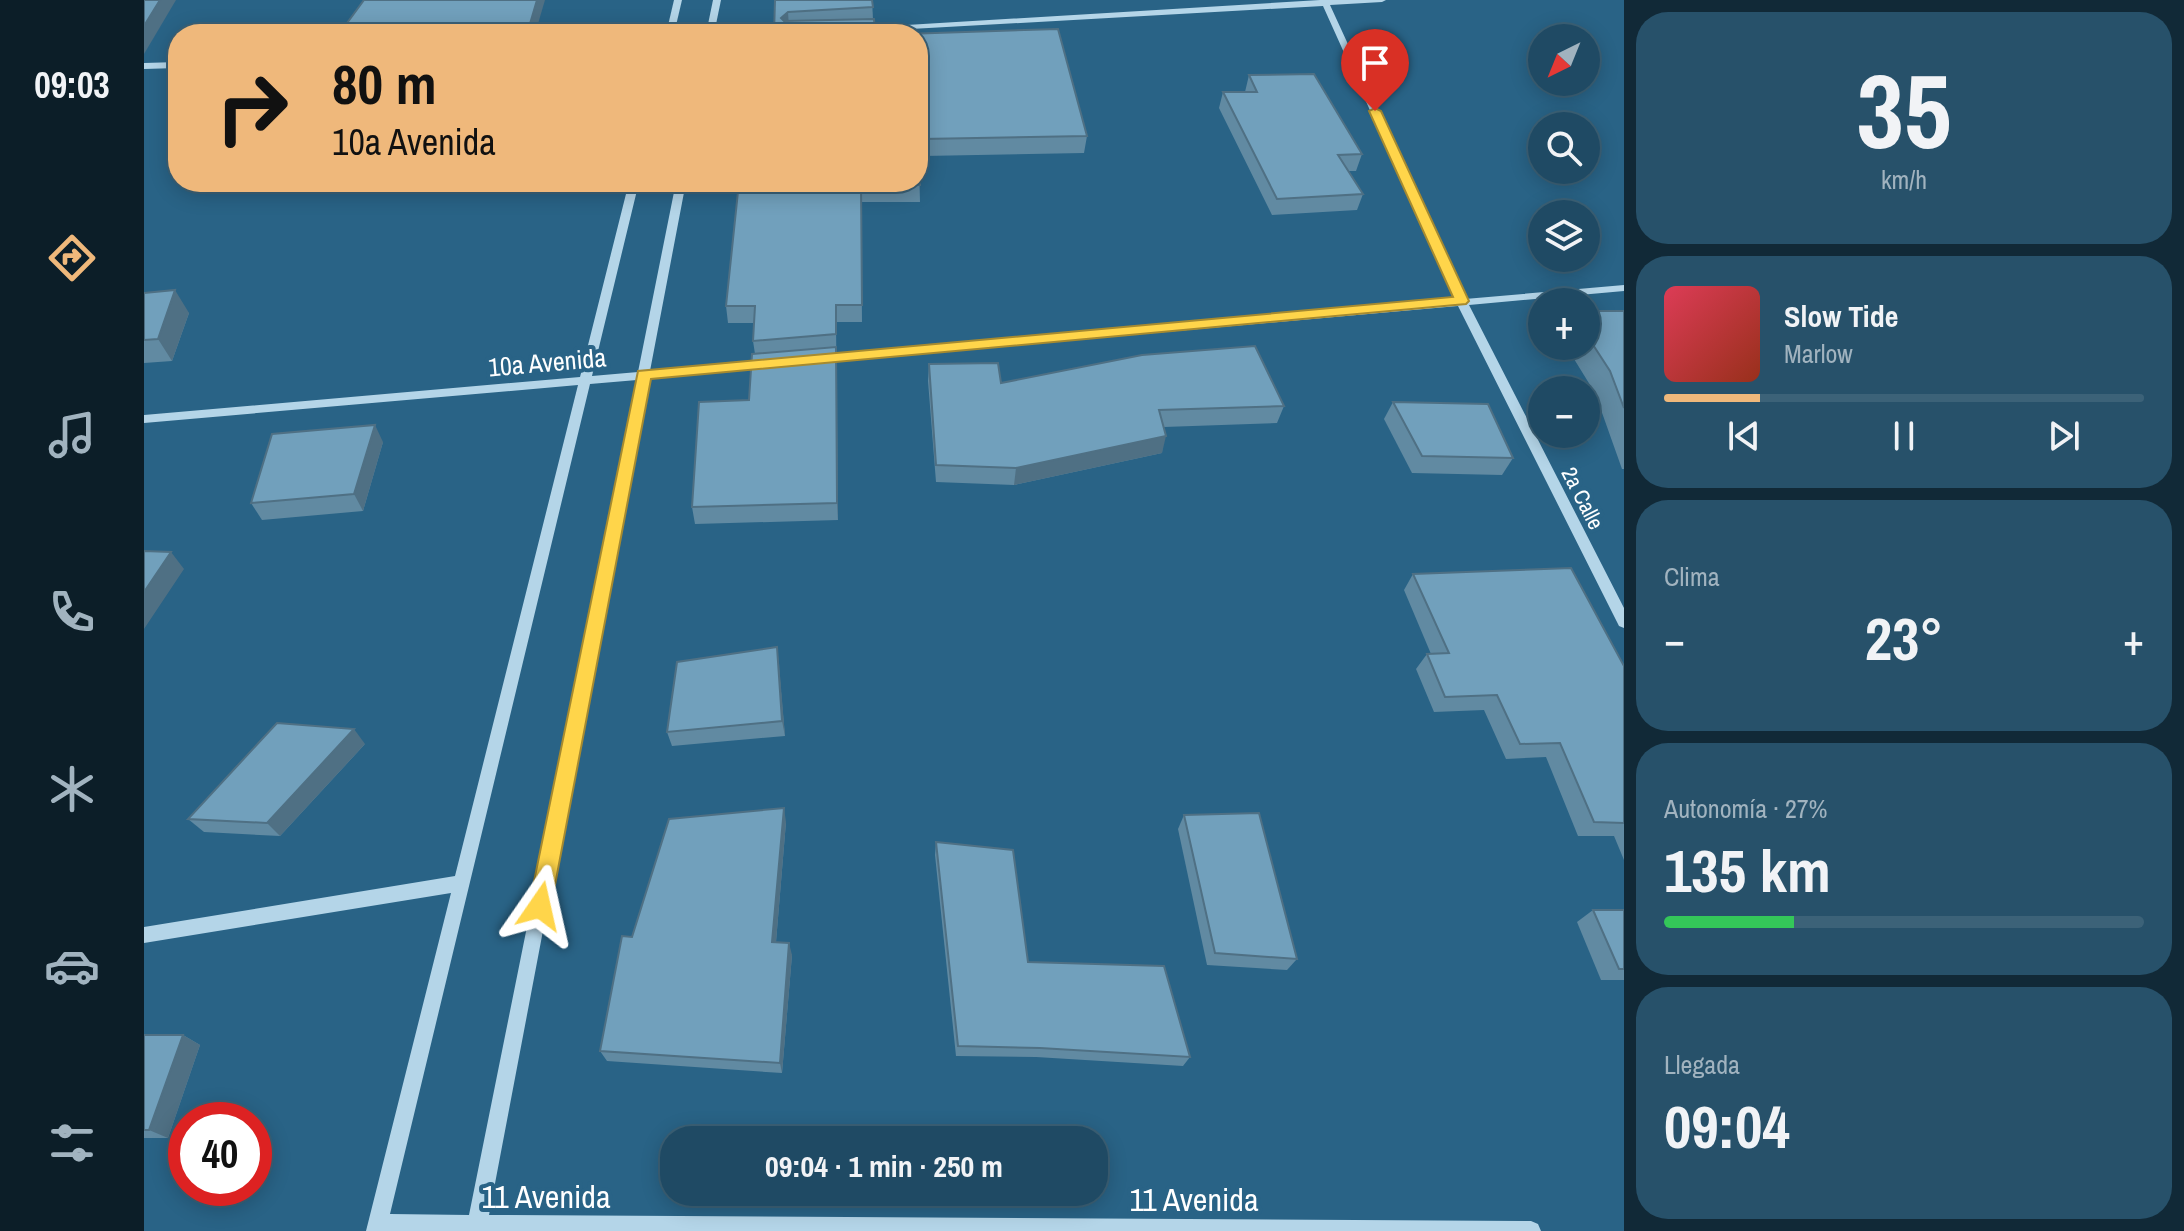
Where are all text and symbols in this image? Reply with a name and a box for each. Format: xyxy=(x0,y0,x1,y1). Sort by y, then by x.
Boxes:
north arrow xyxy=(1528,24,1600,96)
map controls xyxy=(1528,24,1600,448)
pin xyxy=(1341,29,1409,111)
text: 35 xyxy=(1857,40,1951,180)
icon: arrive xyxy=(1353,41,1397,85)
text: 80 m xyxy=(332,46,437,121)
icon: right xyxy=(200,56,304,160)
text: 09:03 xyxy=(34,61,110,109)
button: search xyxy=(1528,112,1600,184)
text: 10a Avenida xyxy=(332,118,496,166)
text: km/h xyxy=(1881,162,1927,197)
button: layers xyxy=(1528,200,1600,272)
icon: directions xyxy=(44,230,100,286)
button: + xyxy=(1528,288,1600,360)
text: Slow Tide xyxy=(1784,296,1898,336)
text: Marlow xyxy=(1784,336,1853,371)
street label: 10a Avenida xyxy=(487,339,608,385)
button: − xyxy=(1528,376,1600,448)
icon: music xyxy=(44,407,100,463)
icon: previous xyxy=(1722,414,1766,458)
icon: pause xyxy=(1882,414,1926,458)
icon: next xyxy=(2042,414,2086,458)
street label: 2a Calle xyxy=(1555,462,1611,534)
text: Clima xyxy=(1664,559,1720,594)
icon: phone xyxy=(44,584,100,640)
text: 23° xyxy=(1865,598,1943,679)
text: − xyxy=(1664,609,1685,669)
text: + xyxy=(2123,609,2144,669)
icon: climate xyxy=(44,761,100,817)
text: Autonomía · 27% xyxy=(1664,791,1828,826)
text: 135 km xyxy=(1664,830,1831,911)
position arrow xyxy=(498,864,582,948)
icon: car xyxy=(44,938,100,994)
text: Llegada xyxy=(1664,1047,1740,1082)
text: 09:04 xyxy=(1664,1086,1790,1167)
speed limit sign: 40 xyxy=(168,1102,272,1206)
icon: filters xyxy=(44,1115,100,1171)
text: 09:04 · 1 min · 250 m xyxy=(765,1146,1003,1186)
street label: 11 Avenida xyxy=(482,1175,611,1218)
street label: 11 Avenida xyxy=(1130,1178,1259,1221)

